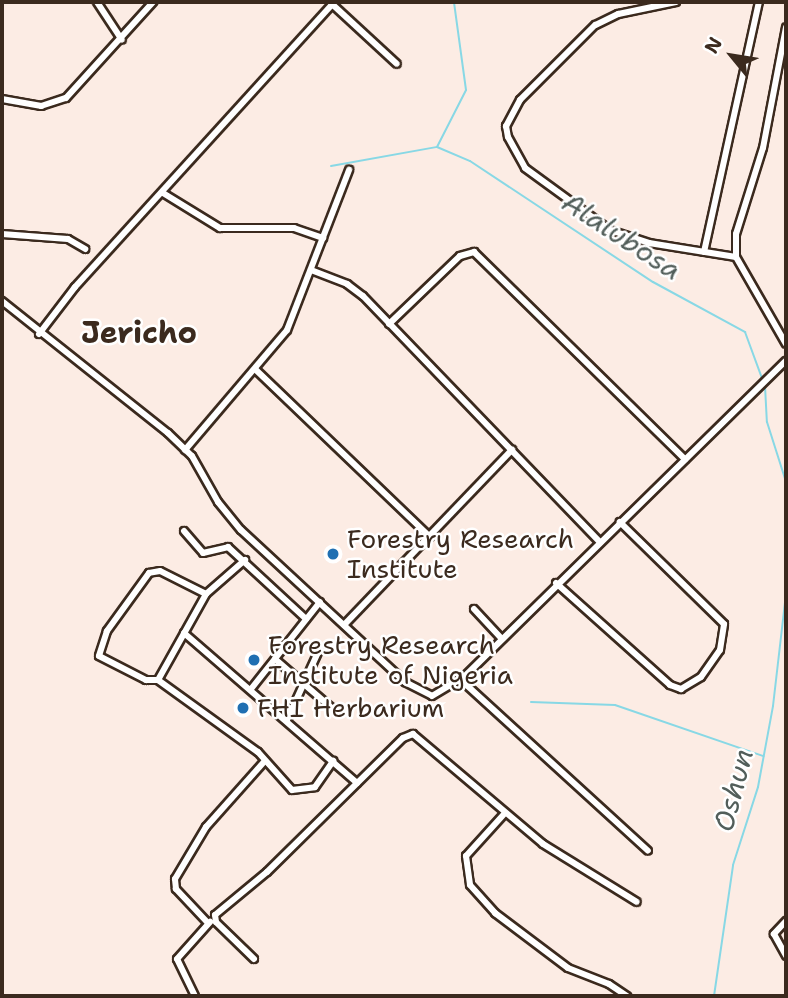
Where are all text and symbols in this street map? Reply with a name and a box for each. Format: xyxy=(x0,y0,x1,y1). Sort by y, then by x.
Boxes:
north arrow xyxy=(697,21,767,91)
text: N xyxy=(699,32,728,58)
water label: Alalubosa xyxy=(556,185,688,287)
district label: Jericho xyxy=(81,315,197,351)
place label: Forestry Research Institute xyxy=(347,523,574,584)
marker: Forestry Research Institute xyxy=(325,546,341,562)
place label: Forestry Research Institute of Nigeria xyxy=(268,629,513,690)
marker: Forestry Research Institute of Nigeria xyxy=(246,652,262,668)
place label: FHI Herbarium xyxy=(257,692,444,724)
marker: FHI Herbarium xyxy=(235,700,251,716)
water label: Oshun xyxy=(706,745,760,835)

